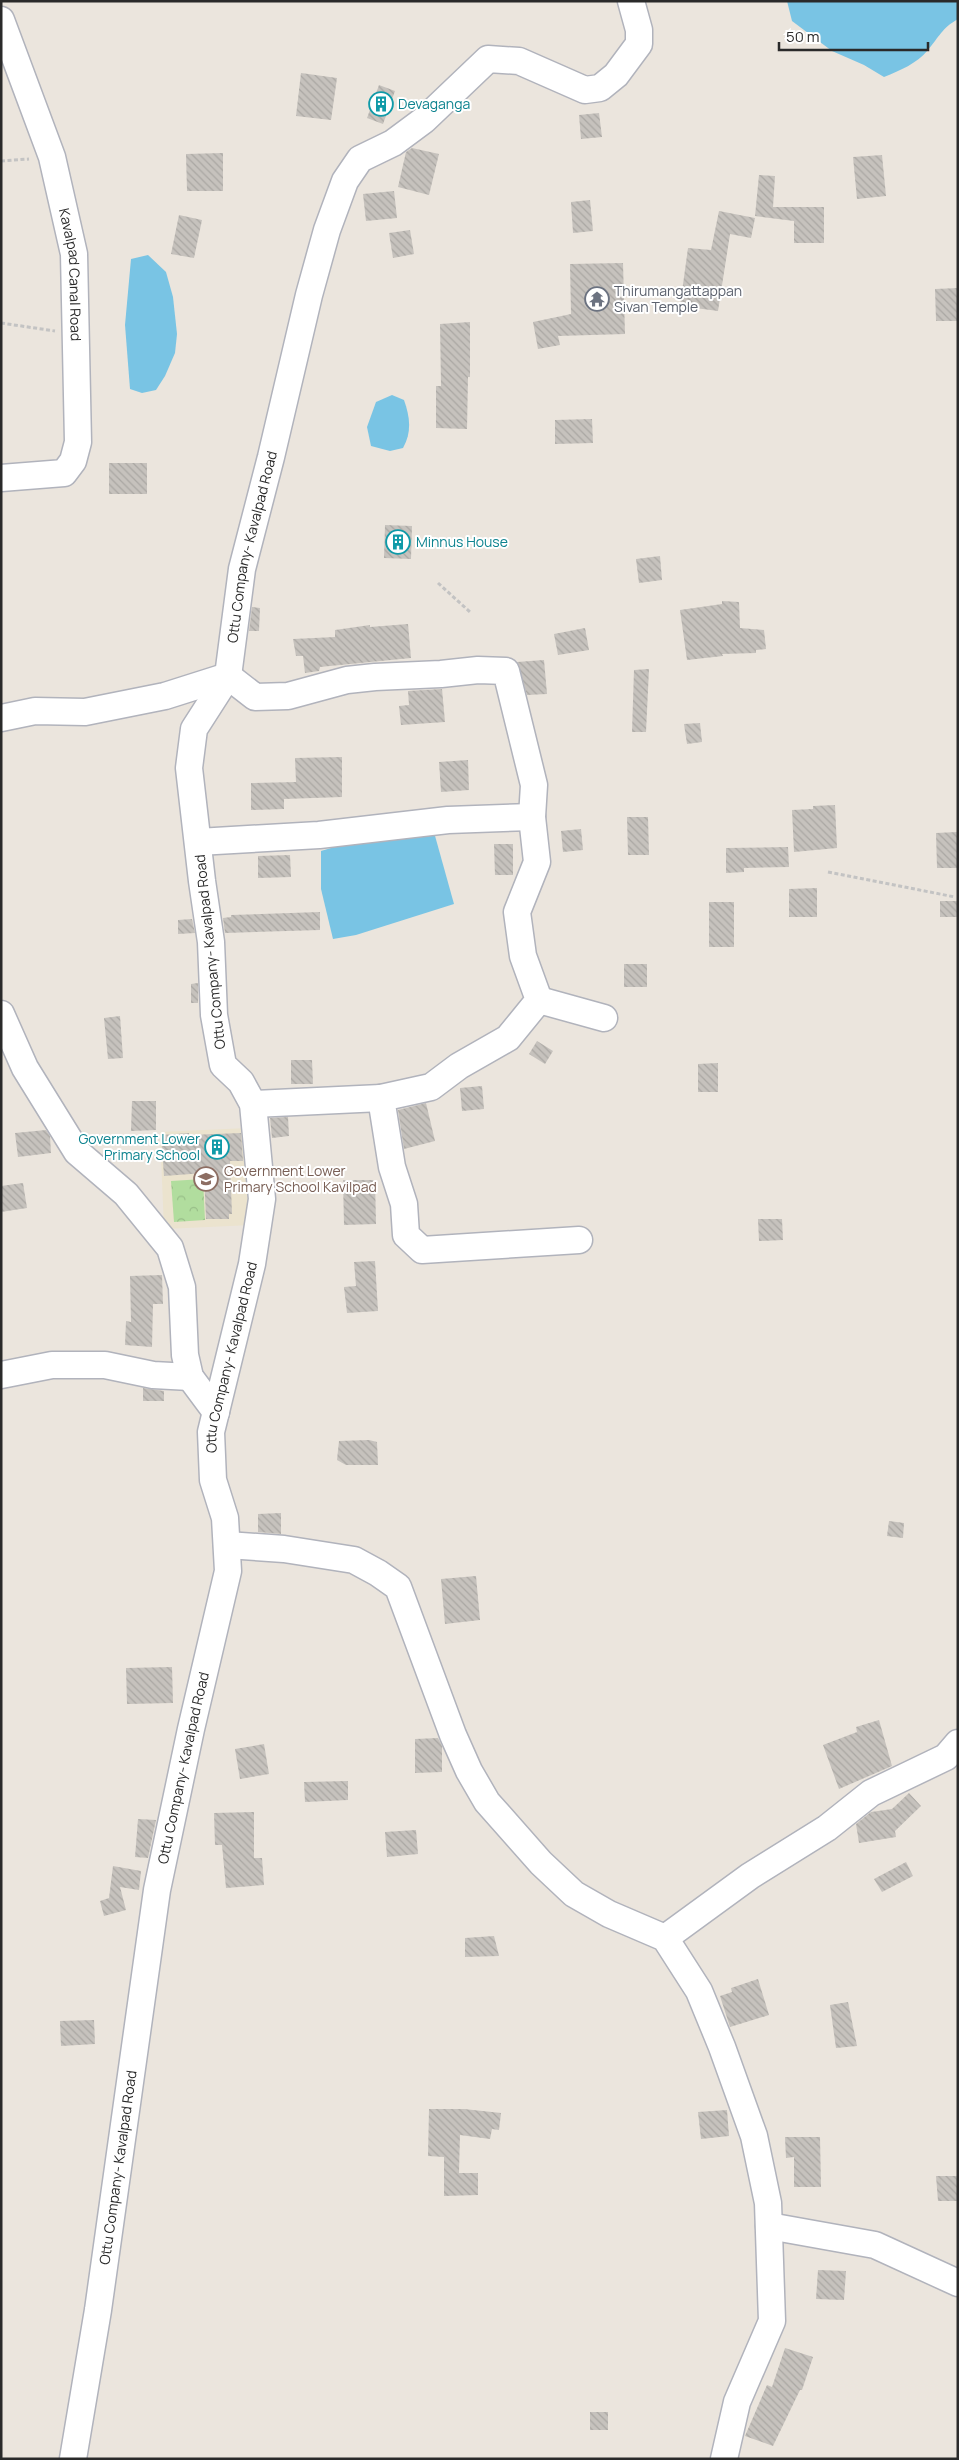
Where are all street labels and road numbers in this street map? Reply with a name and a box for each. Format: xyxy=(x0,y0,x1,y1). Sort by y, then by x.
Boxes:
street label: Kavalpad Canal Road xyxy=(55,206,86,342)
street label: Ottu Company- Kavalpad Road xyxy=(222,449,281,644)
street label: Ottu Company- Kavalpad Road xyxy=(190,854,229,1050)
street label: Ottu Company- Kavalpad Road xyxy=(201,1260,261,1453)
street label: Ottu Company- Kavalpad Road xyxy=(153,1670,213,1866)
street label: Ottu Company- Kavalpad Road xyxy=(94,2069,141,2266)

